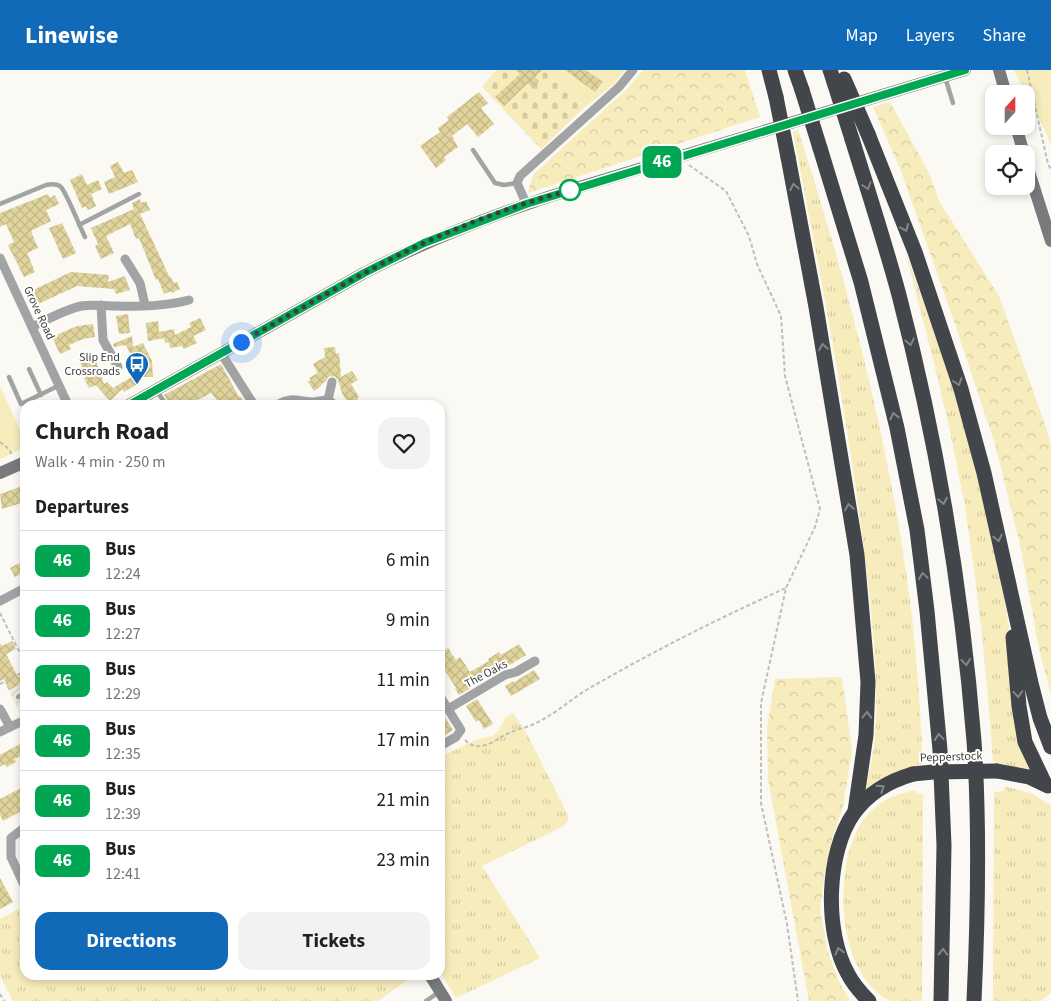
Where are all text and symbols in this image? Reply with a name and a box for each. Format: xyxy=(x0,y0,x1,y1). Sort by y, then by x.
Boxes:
text: Linewise xyxy=(25,18,118,53)
text: Map xyxy=(846,23,878,48)
text: Layers xyxy=(906,23,955,48)
text: Share xyxy=(983,23,1026,48)
north arrow xyxy=(985,85,1035,135)
map controls xyxy=(985,85,1035,195)
button: locate xyxy=(985,145,1035,195)
line badge: 46 xyxy=(640,146,684,178)
text: 46 xyxy=(652,149,672,174)
unlabelled marker xyxy=(559,179,581,201)
one-way arrow xyxy=(861,181,871,189)
one-way arrow xyxy=(789,182,799,191)
one-way arrow xyxy=(899,223,909,232)
street label: Grove Road xyxy=(19,283,59,343)
your location xyxy=(229,330,254,355)
one-way arrow xyxy=(904,338,915,347)
one-way arrow xyxy=(818,342,828,351)
place label: Slip End Crossroads xyxy=(64,349,120,380)
bus stop icon: Slip End Crossroads xyxy=(124,351,150,385)
one-way arrow xyxy=(953,377,963,385)
one-way arrow xyxy=(889,411,900,420)
text: Church Road xyxy=(35,414,169,449)
button: heart xyxy=(378,417,430,469)
text: Walk · 4 min · 250 m xyxy=(35,451,166,473)
text: Departures xyxy=(35,494,129,521)
one-way arrow xyxy=(938,497,948,506)
one-way arrow xyxy=(845,503,855,511)
one-way arrow xyxy=(992,533,1003,542)
text: Bus xyxy=(105,536,136,563)
text: 6 min xyxy=(386,547,430,574)
text: 46 xyxy=(53,548,72,573)
text: 12:24 xyxy=(105,563,141,585)
one-way arrow xyxy=(918,571,929,579)
text: Bus xyxy=(105,596,136,623)
text: 9 min xyxy=(386,607,430,634)
text: 46 xyxy=(53,608,72,633)
text: 12:27 xyxy=(105,623,141,645)
text: Bus xyxy=(105,656,136,683)
street label: The Oaks xyxy=(462,656,510,692)
one-way arrow xyxy=(960,658,971,666)
text: 11 min xyxy=(376,667,430,694)
text: 46 xyxy=(53,668,72,693)
text: 12:29 xyxy=(105,683,141,705)
one-way arrow xyxy=(1013,691,1024,699)
one-way arrow xyxy=(862,710,873,718)
text: Bus xyxy=(105,716,136,743)
text: 17 min xyxy=(376,727,430,754)
text: 46 xyxy=(53,728,72,753)
one-way arrow xyxy=(934,733,945,741)
text: 12:35 xyxy=(105,743,141,765)
street label: Pepperstock xyxy=(919,747,983,767)
text: Bus xyxy=(105,776,136,803)
one-way arrow xyxy=(875,785,885,794)
text: 21 min xyxy=(376,787,430,814)
text: 46 xyxy=(53,788,72,813)
text: 12:39 xyxy=(105,803,141,825)
text: Bus xyxy=(105,836,136,863)
text: 23 min xyxy=(376,847,430,874)
text: 46 xyxy=(53,848,72,873)
text: 12:41 xyxy=(105,863,141,885)
button: Directions xyxy=(35,912,228,970)
button: Tickets xyxy=(238,912,430,970)
one-way arrow xyxy=(834,946,845,955)
one-way arrow xyxy=(938,948,948,956)

